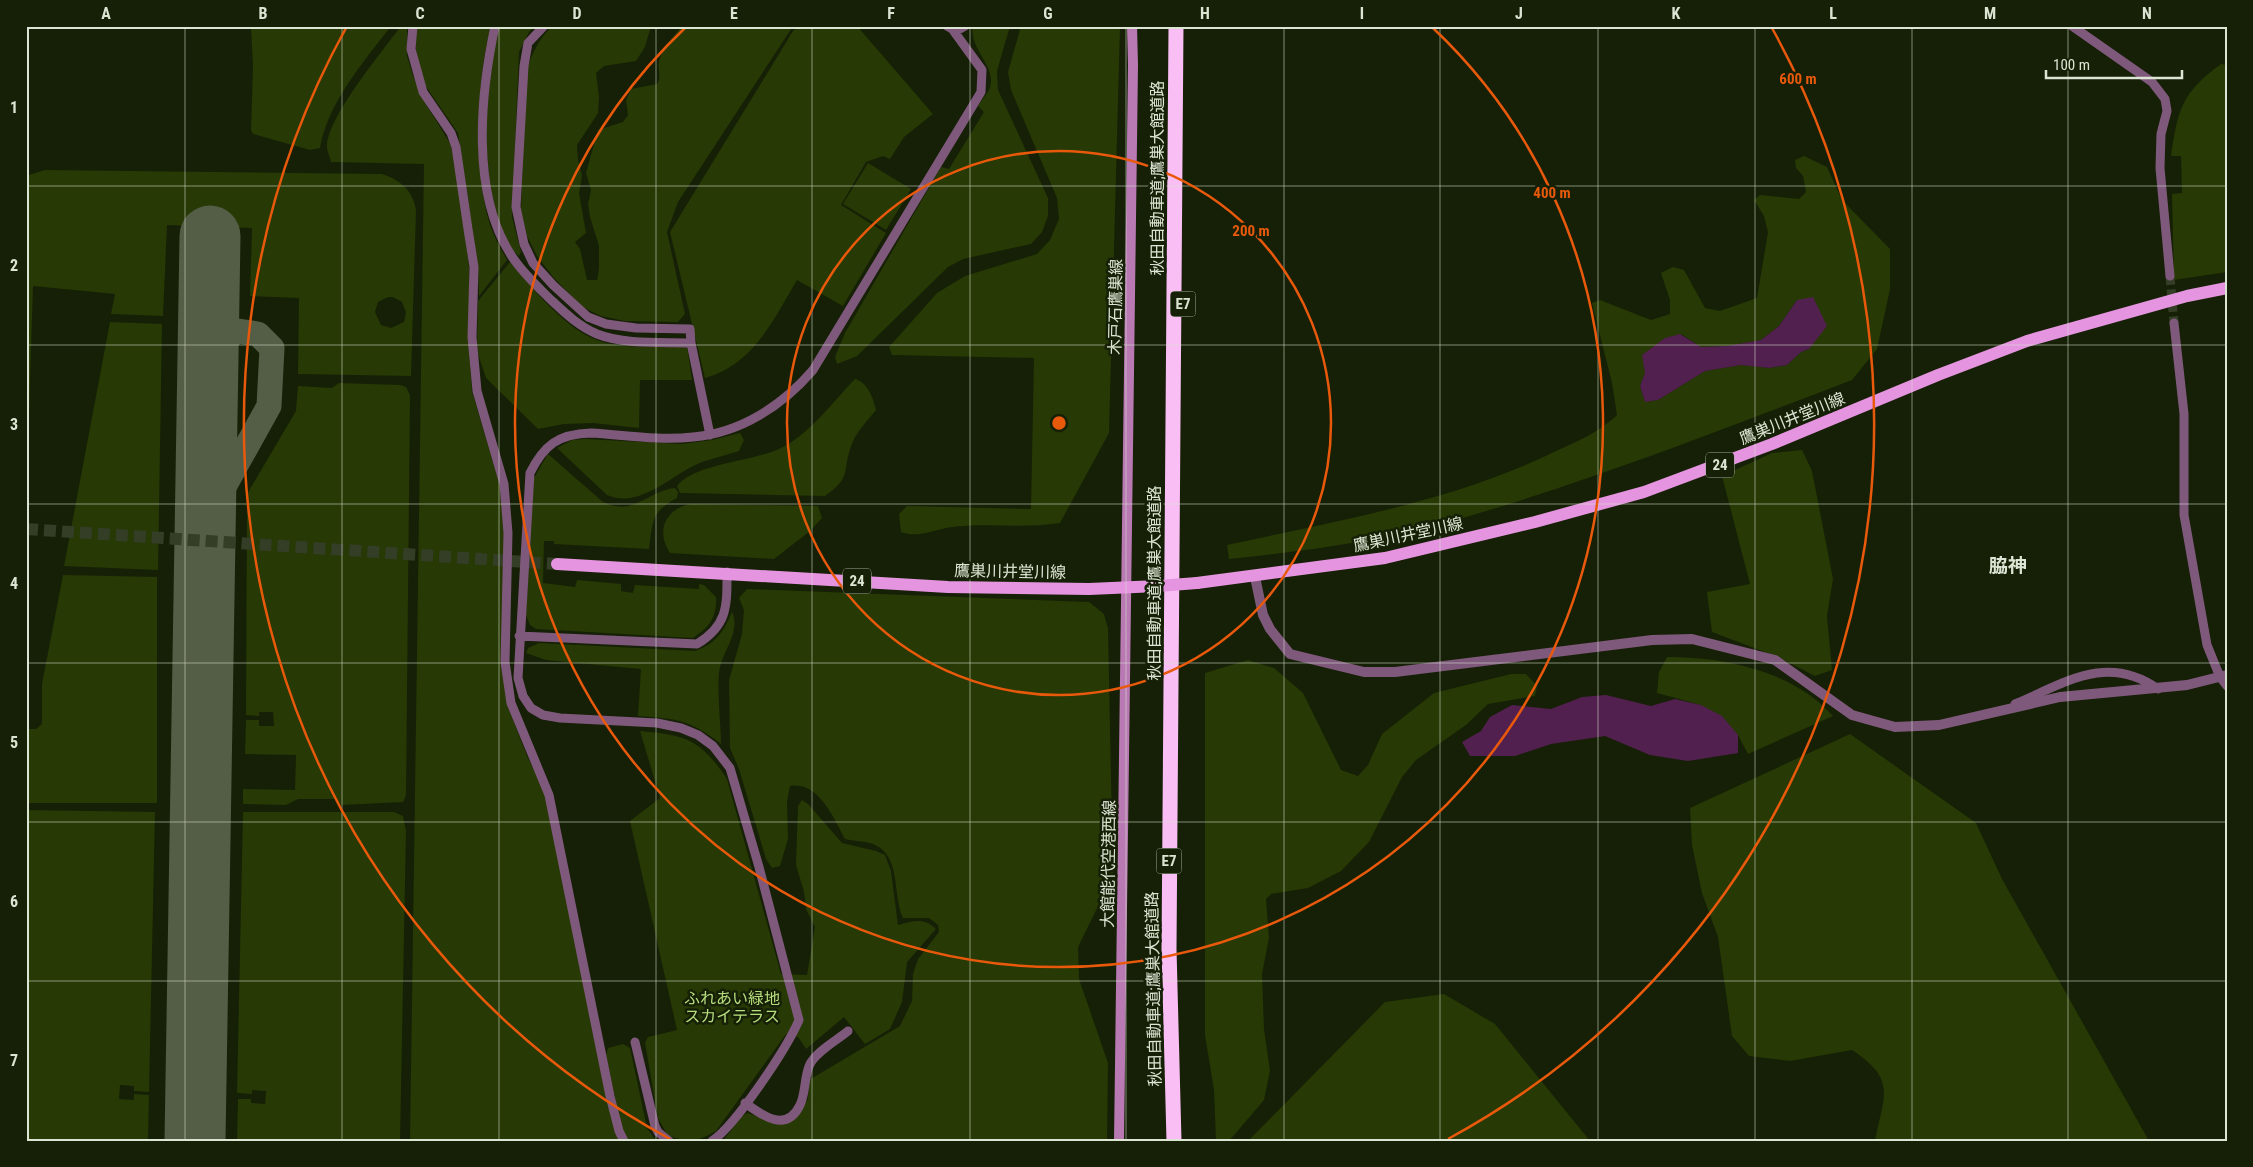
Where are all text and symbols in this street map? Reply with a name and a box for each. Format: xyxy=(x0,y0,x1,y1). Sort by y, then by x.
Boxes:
text: A xyxy=(101,4,111,23)
text: B xyxy=(259,4,268,23)
text: C xyxy=(415,4,425,23)
text: D xyxy=(572,4,582,23)
text: E xyxy=(730,4,738,23)
text: F xyxy=(887,4,895,23)
text: G xyxy=(1043,4,1053,23)
text: H xyxy=(1200,4,1210,23)
text: I xyxy=(1360,4,1364,23)
text: J xyxy=(1515,4,1523,23)
text: K xyxy=(1672,4,1681,23)
text: L xyxy=(1829,4,1837,23)
text: M xyxy=(1984,4,1996,23)
text: N xyxy=(2142,4,2152,23)
scale bar xyxy=(2046,48,2182,80)
text: 100 m xyxy=(2053,56,2090,74)
text: 600 m xyxy=(1779,70,1817,88)
street label: 秋田自動車道;鷹巣大館道路 xyxy=(1148,80,1167,276)
text: 1 xyxy=(10,98,18,117)
text: 400 m xyxy=(1533,184,1571,202)
text: 200 m xyxy=(1232,222,1270,240)
text: 2 xyxy=(10,256,18,275)
street label: 木戸石鷹巣線 xyxy=(1105,259,1126,355)
road number: E7 xyxy=(1170,292,1196,316)
street label: 鷹巣川井堂川線 xyxy=(1737,389,1848,448)
centre of rings xyxy=(1050,414,1068,432)
text: 3 xyxy=(10,415,18,434)
road number: 24 xyxy=(1706,452,1734,478)
street label: 秋田自動車道;鷹巣大館道路 xyxy=(1145,485,1164,681)
street label: 鷹巣川井堂川線 xyxy=(1351,514,1465,555)
district label: 脇神 xyxy=(1989,554,2027,577)
street label: 鷹巣川井堂川線 xyxy=(954,561,1066,582)
road number: 24 xyxy=(843,568,871,594)
text: 4 xyxy=(10,574,18,593)
text: 5 xyxy=(10,733,18,752)
street label: 大館能代空港西線 xyxy=(1098,800,1119,928)
road number: E7 xyxy=(1156,848,1182,874)
street label: 秋田自動車道;鷹巣大館道路 xyxy=(1142,891,1165,1087)
text: 6 xyxy=(10,892,18,911)
park label: ふれあい緑地 スカイテラス xyxy=(684,989,780,1026)
text: 7 xyxy=(10,1051,18,1070)

